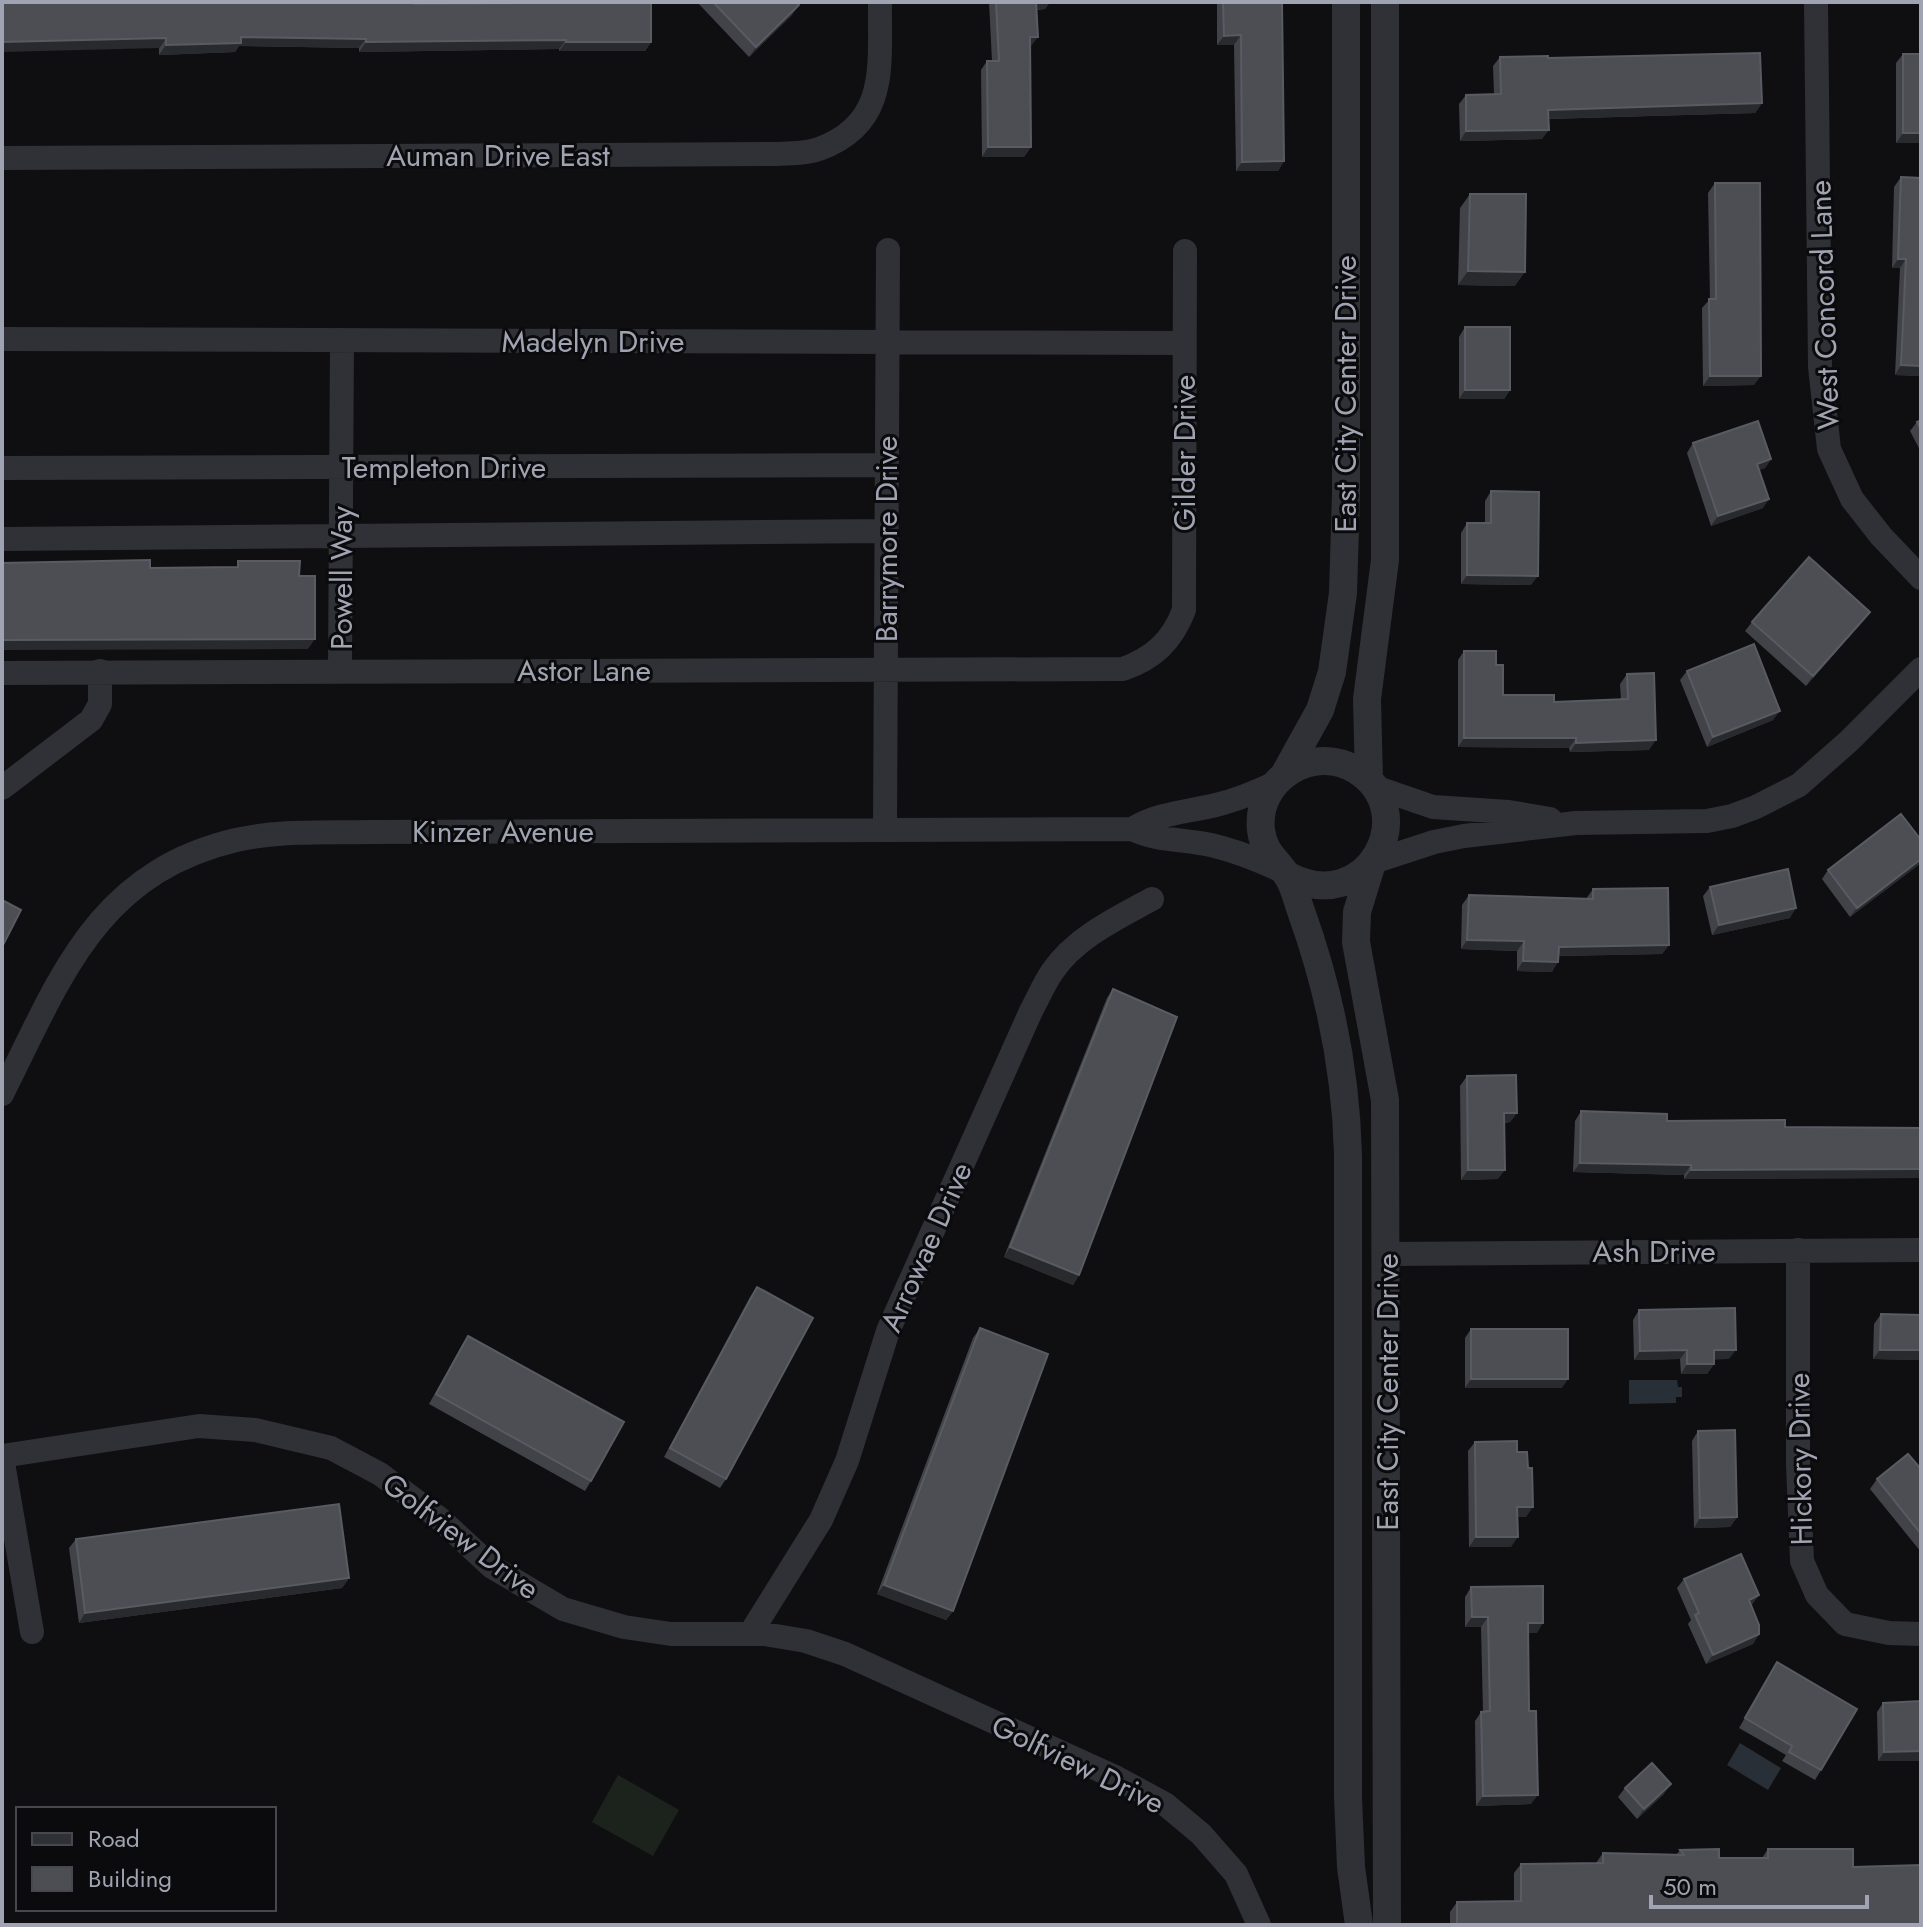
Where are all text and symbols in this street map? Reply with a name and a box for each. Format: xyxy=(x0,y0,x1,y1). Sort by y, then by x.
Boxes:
street label: Auman Drive East xyxy=(386,134,611,177)
street label: West Concord Lane xyxy=(1798,179,1850,431)
street label: East City Center Drive xyxy=(1324,255,1367,533)
street label: Madelyn Drive xyxy=(502,320,684,363)
street label: Gilder Drive xyxy=(1163,375,1206,531)
street label: Barrymore Drive xyxy=(865,436,908,642)
street label: Templeton Drive xyxy=(342,446,546,489)
street label: Powell Way xyxy=(320,505,363,650)
street label: Astor Lane xyxy=(517,649,651,692)
street label: Kinzer Avenue xyxy=(412,810,594,853)
street label: Arrowae Drive xyxy=(869,1155,983,1339)
street label: Ash Drive xyxy=(1592,1230,1716,1273)
street label: East City Center Drive xyxy=(1366,1253,1409,1531)
street label: Hickory Drive xyxy=(1777,1372,1823,1546)
street label: Golfview Drive xyxy=(373,1462,549,1610)
street label: Golfview Drive xyxy=(984,1704,1172,1824)
legend xyxy=(16,1807,276,1911)
text: Road xyxy=(88,1821,140,1856)
scale bar xyxy=(1651,1859,1867,1909)
text: Building xyxy=(88,1861,172,1896)
text: 50 m xyxy=(1663,1869,1717,1904)

